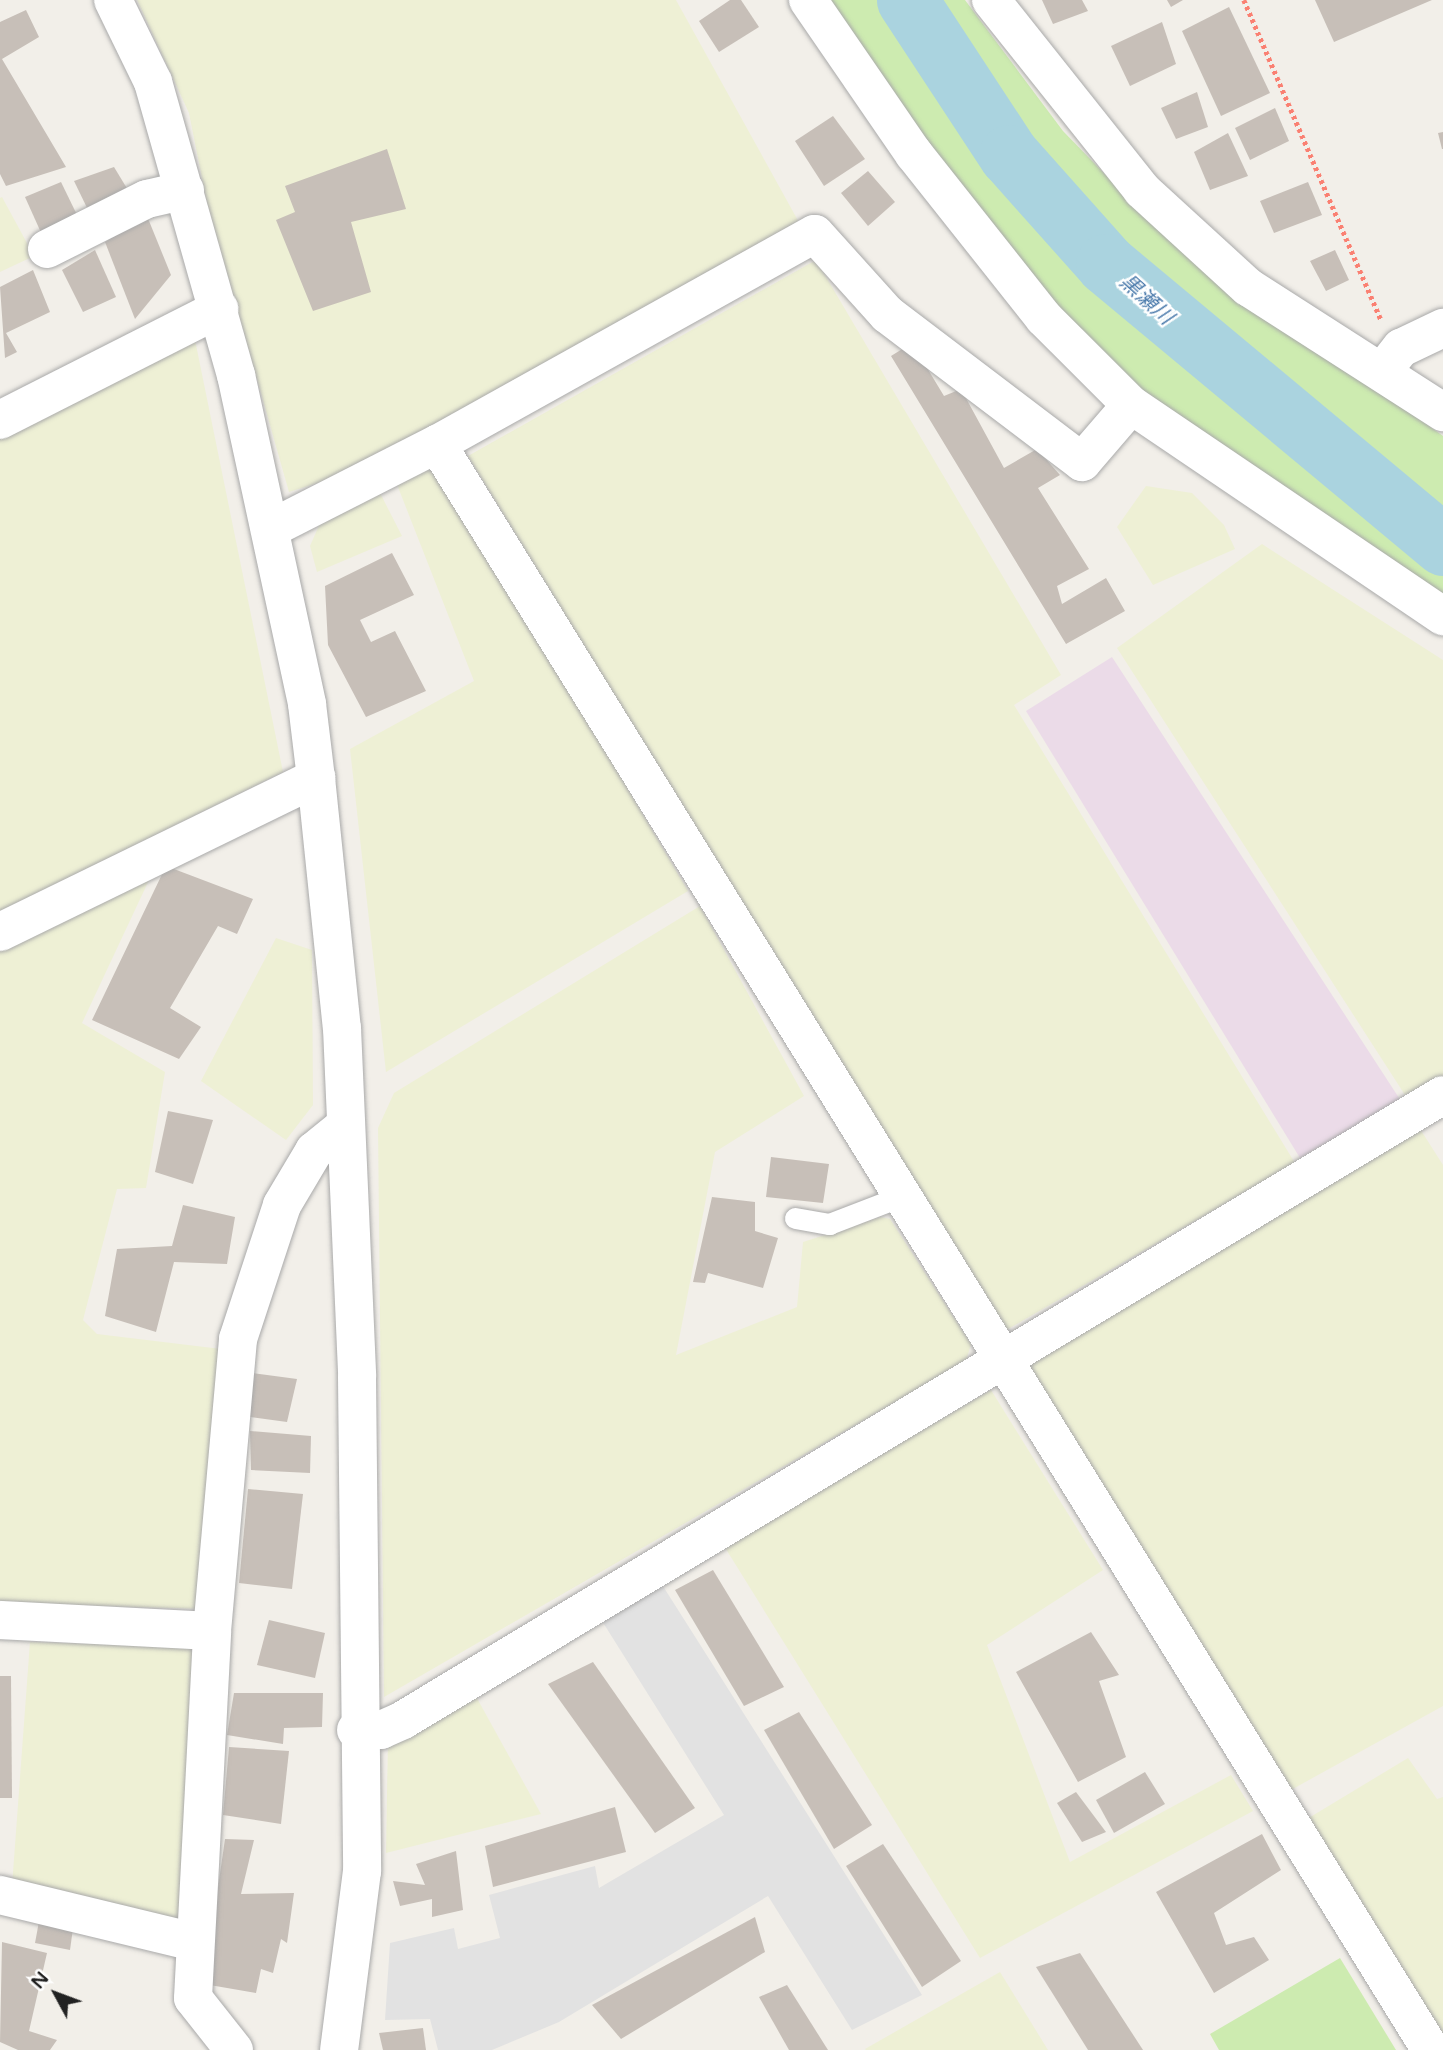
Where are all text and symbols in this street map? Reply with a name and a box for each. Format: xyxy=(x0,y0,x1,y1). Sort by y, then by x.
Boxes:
water label: 黒瀬川 xyxy=(1114,270,1178,330)
north arrow xyxy=(21,1959,91,2029)
text: N xyxy=(27,1967,53,1993)

